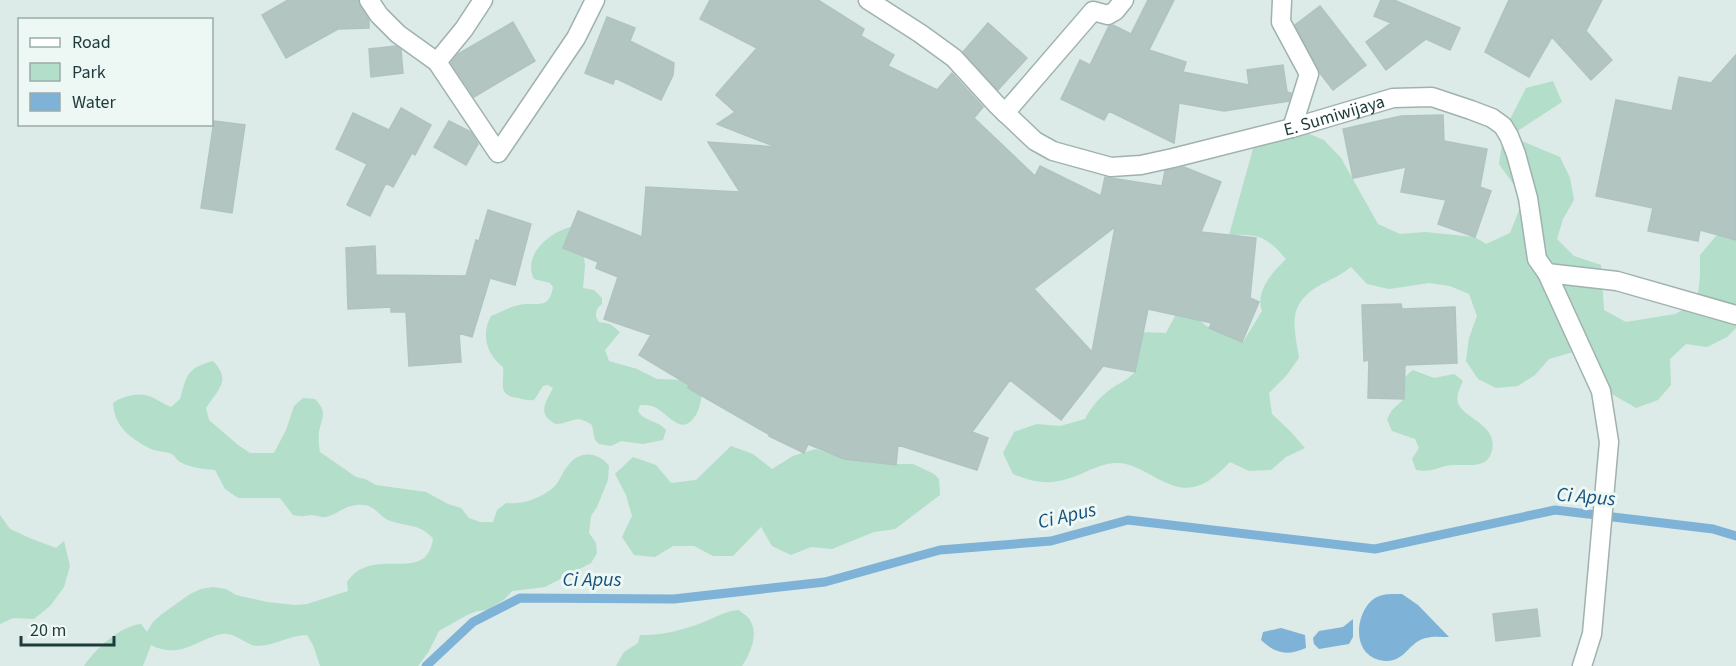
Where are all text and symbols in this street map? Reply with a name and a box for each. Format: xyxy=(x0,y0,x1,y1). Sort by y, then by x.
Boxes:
legend xyxy=(18,18,213,126)
text: Road xyxy=(72,30,111,55)
text: Park xyxy=(72,60,106,85)
street label: E. Sumiwijaya xyxy=(1281,89,1388,142)
text: Water xyxy=(72,90,116,115)
water label: Ci Apus xyxy=(1555,480,1617,514)
water label: Ci Apus xyxy=(1035,496,1099,536)
water label: Ci Apus xyxy=(562,566,622,594)
scale bar xyxy=(21,609,114,647)
text: 20 m xyxy=(30,618,66,643)

